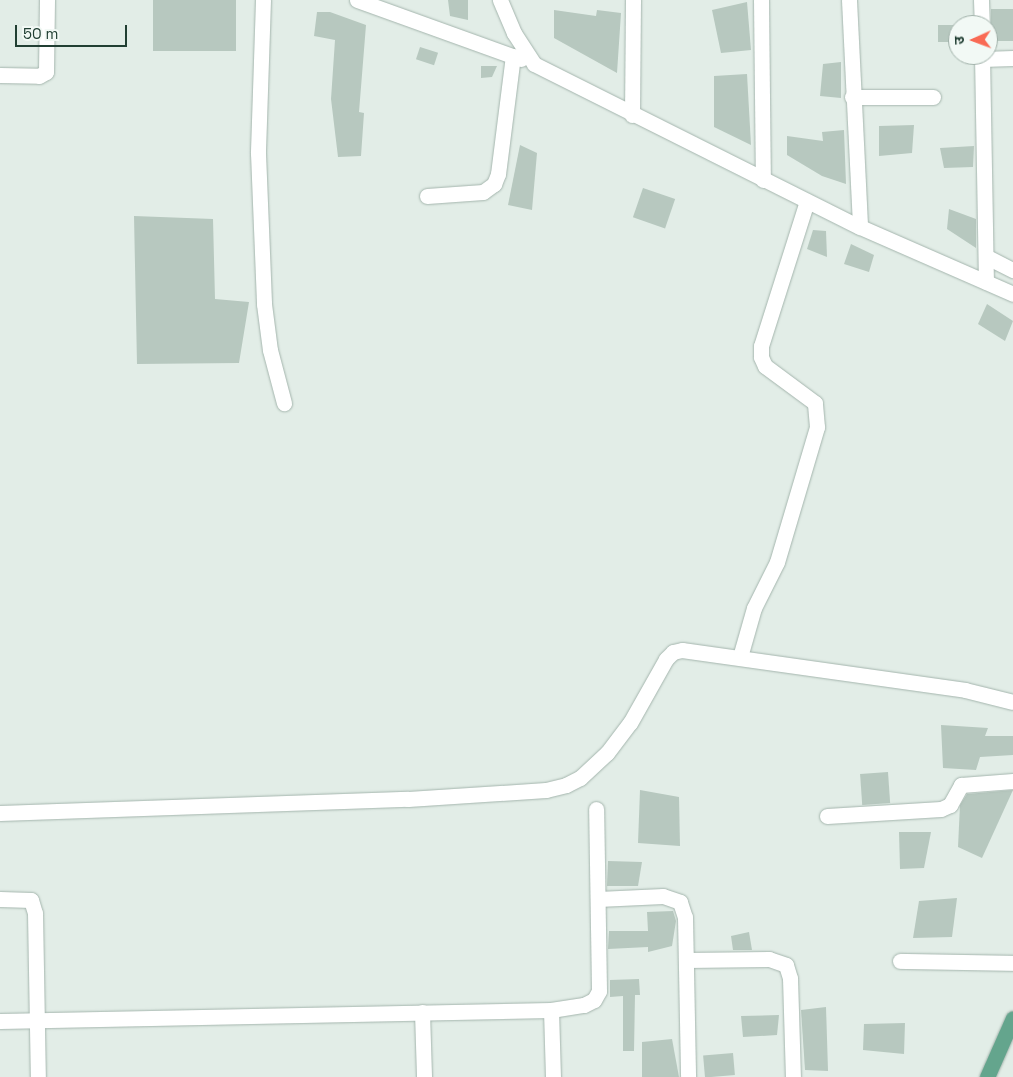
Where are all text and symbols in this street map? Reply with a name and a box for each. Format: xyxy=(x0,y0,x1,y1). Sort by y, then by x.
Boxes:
scale bar xyxy=(18,15,130,47)
north arrow xyxy=(948,15,998,65)
text: 50 m xyxy=(23,24,58,43)
text: उ xyxy=(950,36,968,45)

